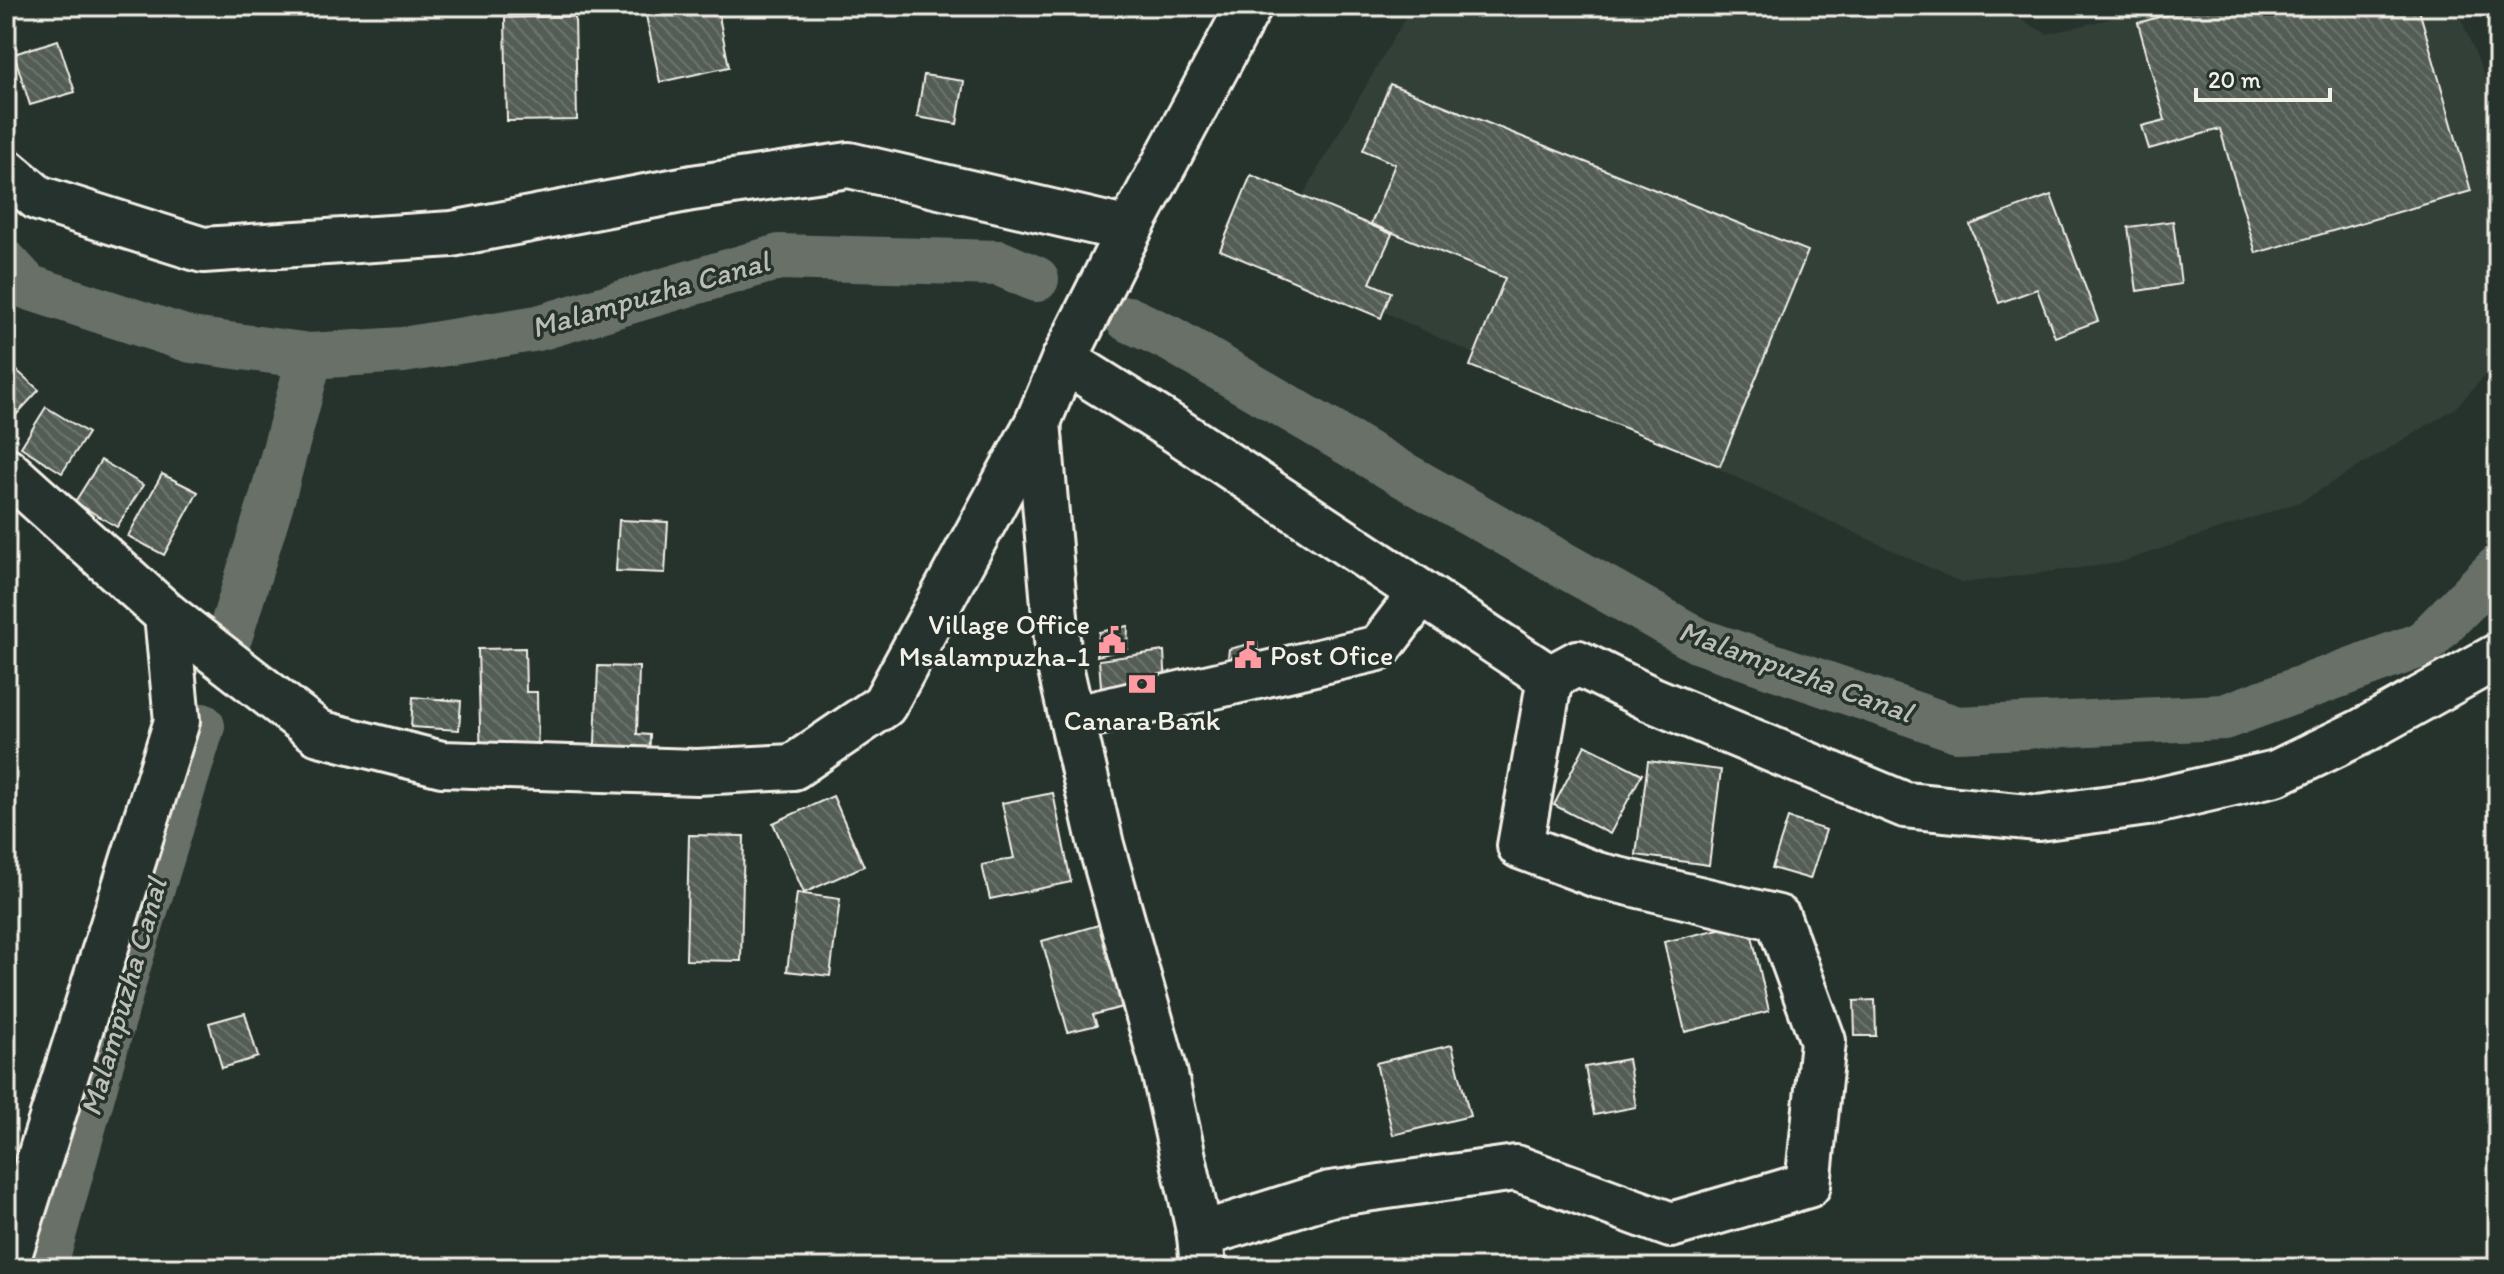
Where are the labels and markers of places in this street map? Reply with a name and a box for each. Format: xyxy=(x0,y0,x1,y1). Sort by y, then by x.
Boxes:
place label: Village Office Msalampuzha-1 xyxy=(899,607,1090,673)
public building icon: Village Office Msalampuzha-1 xyxy=(1097,625,1127,655)
place label: Post Ofice xyxy=(1270,638,1393,672)
public building icon: Post Ofice xyxy=(1233,640,1263,670)
bank icon: Canara Bank xyxy=(1127,669,1157,699)
place label: Canara Bank xyxy=(1064,703,1221,737)

